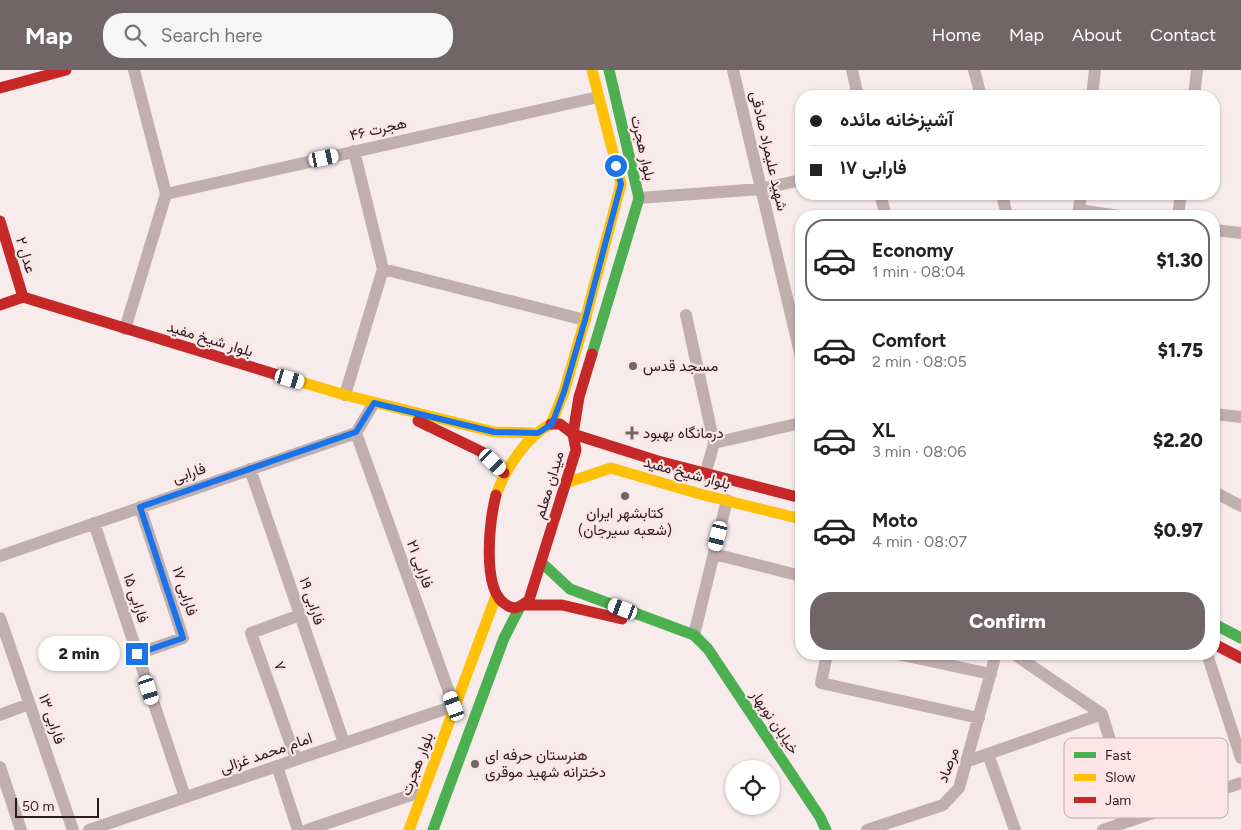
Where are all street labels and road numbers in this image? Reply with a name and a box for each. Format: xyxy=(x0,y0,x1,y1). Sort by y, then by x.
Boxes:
street label: شهید علیمراد صادقی xyxy=(745,89,792,213)
street label: هجرت ۴۶ xyxy=(348,114,408,144)
street label: بلوار هجرت xyxy=(627,114,659,182)
street label: عدل ۲ xyxy=(12,235,40,275)
street label: بلوار شیخ مفید xyxy=(164,317,255,363)
street label: میدان معلم xyxy=(530,449,569,521)
street label: بلوار شیخ مفید xyxy=(641,453,732,495)
street label: فارابی xyxy=(170,459,208,488)
street label: فارابی ۲۱ xyxy=(402,538,437,591)
street label: فارابی ۱۷ xyxy=(168,564,201,618)
street label: فارابی ۱۵ xyxy=(119,571,152,625)
street label: فارابی ۱۹ xyxy=(295,575,329,628)
street label: ۷ xyxy=(270,659,290,673)
street label: خیابان نوبهار xyxy=(746,686,803,758)
street label: فارابی ۱۳ xyxy=(34,692,69,747)
street label: امام محمد غزالی xyxy=(217,729,315,778)
street label: بلوار هجرت xyxy=(397,730,437,798)
street label: مرصاد xyxy=(933,745,963,785)

